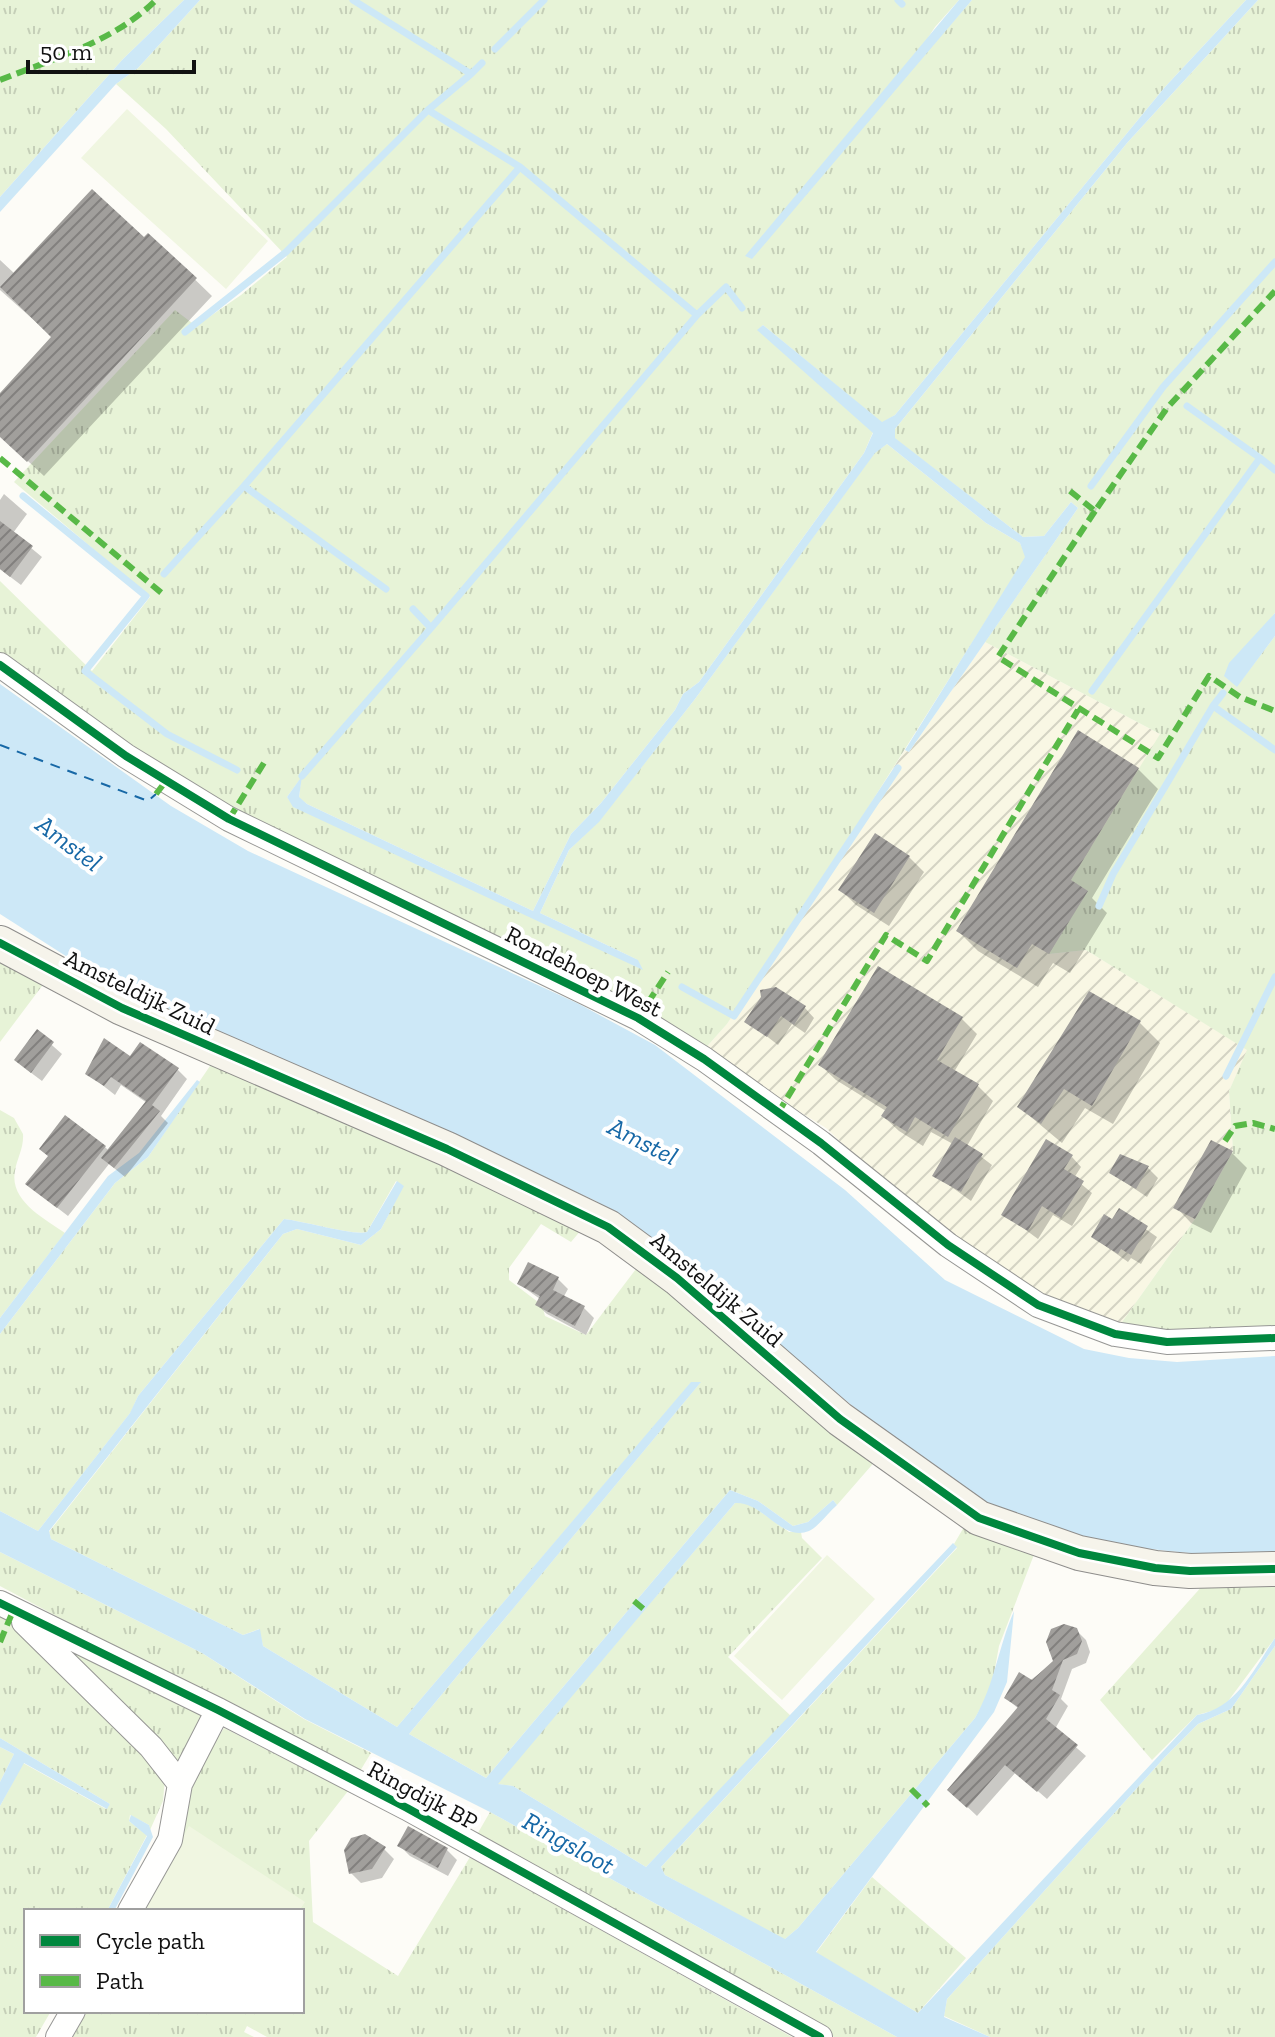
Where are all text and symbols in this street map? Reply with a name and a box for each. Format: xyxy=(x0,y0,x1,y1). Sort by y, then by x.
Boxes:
scale bar xyxy=(28,24,194,74)
text: 50 m xyxy=(40,37,93,66)
water label: Amstel xyxy=(29,807,108,878)
street label: Rondehoep West xyxy=(501,919,667,1023)
street label: Amsteldijk Zuid xyxy=(60,943,220,1041)
water label: Amstel xyxy=(602,1109,683,1172)
street label: Amsteldijk Zuid xyxy=(645,1225,789,1353)
street label: Ringdijk BP xyxy=(363,1754,483,1836)
water label: Ringsloot xyxy=(517,1805,621,1881)
legend xyxy=(24,1909,304,2013)
text: Cycle path xyxy=(96,1926,205,1955)
text: Path xyxy=(96,1966,144,1995)

